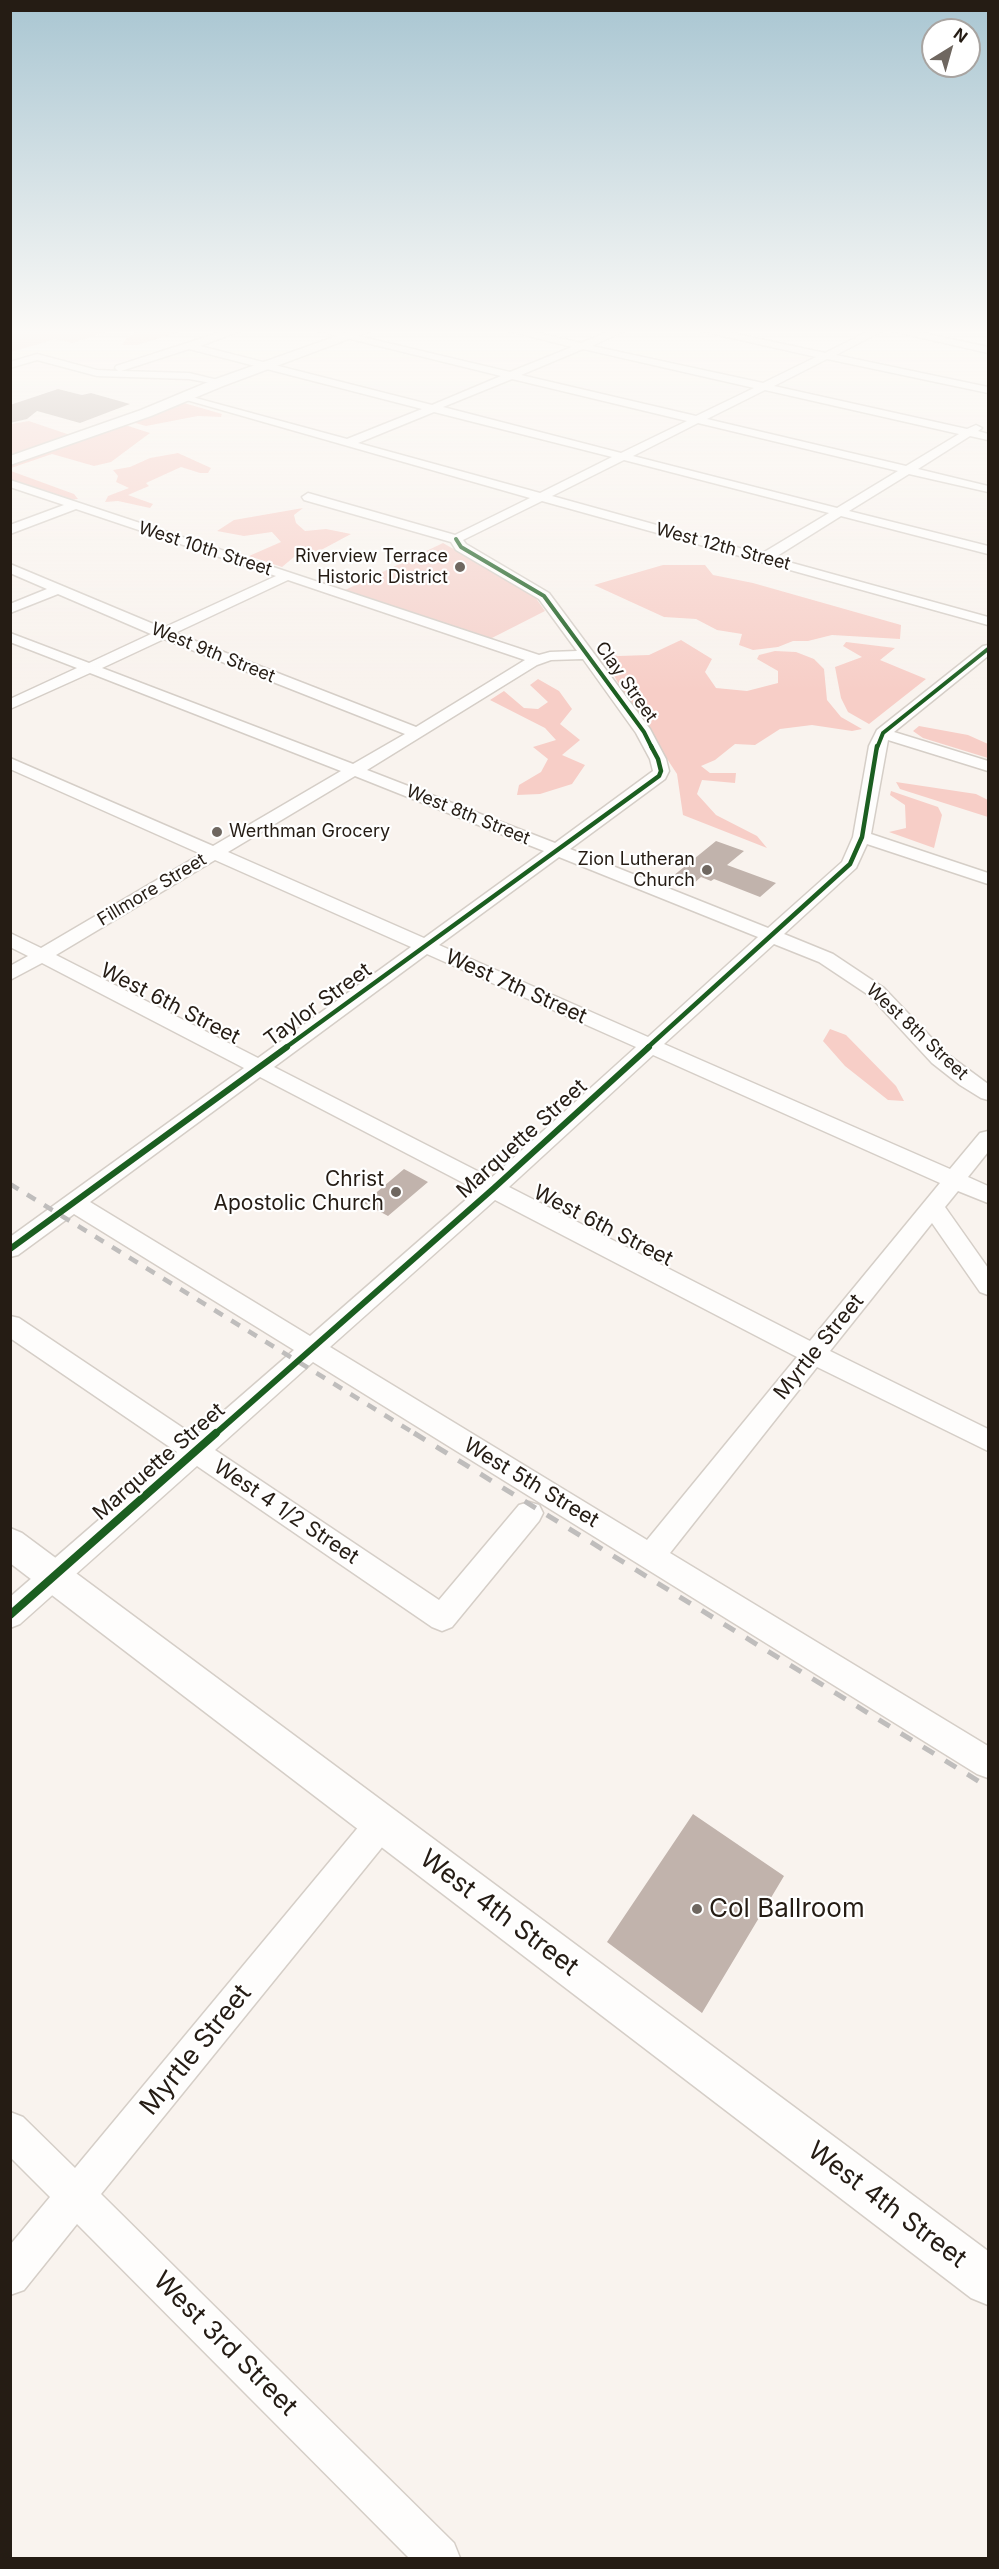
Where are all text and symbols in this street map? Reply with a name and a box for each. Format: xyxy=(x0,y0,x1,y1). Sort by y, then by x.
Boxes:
north arrow xyxy=(921,18,981,78)
text: N xyxy=(950,24,972,47)
street label: West 10th Street xyxy=(136,517,274,581)
street label: West 12th Street xyxy=(653,519,793,575)
place label: Riverview Terrace Historic District xyxy=(295,546,448,588)
marker: Riverview Terrace Historic District xyxy=(453,560,467,574)
street label: West 9th Street xyxy=(148,618,278,688)
street label: Clay Street xyxy=(590,638,662,726)
street label: West 8th Street xyxy=(403,780,533,850)
place label: Werthman Grocery xyxy=(229,821,390,843)
marker: Werthman Grocery xyxy=(210,825,224,839)
street label: Fillmore Street xyxy=(94,849,210,931)
place label: Zion Lutheran Church xyxy=(577,849,695,892)
marker: Zion Lutheran Church xyxy=(700,863,714,877)
street label: West 7th Street xyxy=(441,945,591,1029)
street label: West 6th Street xyxy=(96,958,244,1050)
street label: Taylor Street xyxy=(260,958,376,1052)
street label: West 8th Street xyxy=(862,979,972,1085)
street label: Marquette Street xyxy=(452,1074,592,1204)
place label: Christ Apostolic Church xyxy=(213,1167,384,1217)
street label: West 6th Street xyxy=(529,1180,677,1272)
marker: Christ Apostolic Church xyxy=(389,1185,403,1199)
street label: Myrtle Street xyxy=(769,1289,869,1405)
street label: Marquette Street xyxy=(88,1398,230,1526)
street label: West 5th Street xyxy=(459,1433,603,1533)
street label: West 4 1/2 Street xyxy=(209,1454,363,1570)
street label: West 4th Street xyxy=(414,1843,584,1983)
place label: Col Ballroom xyxy=(709,1893,865,1925)
marker: Col Ballroom xyxy=(690,1902,704,1916)
street label: Myrtle Street xyxy=(134,1978,258,2122)
street label: West 4th Street xyxy=(802,2135,972,2275)
street label: West 3rd Street xyxy=(146,2265,304,2423)

